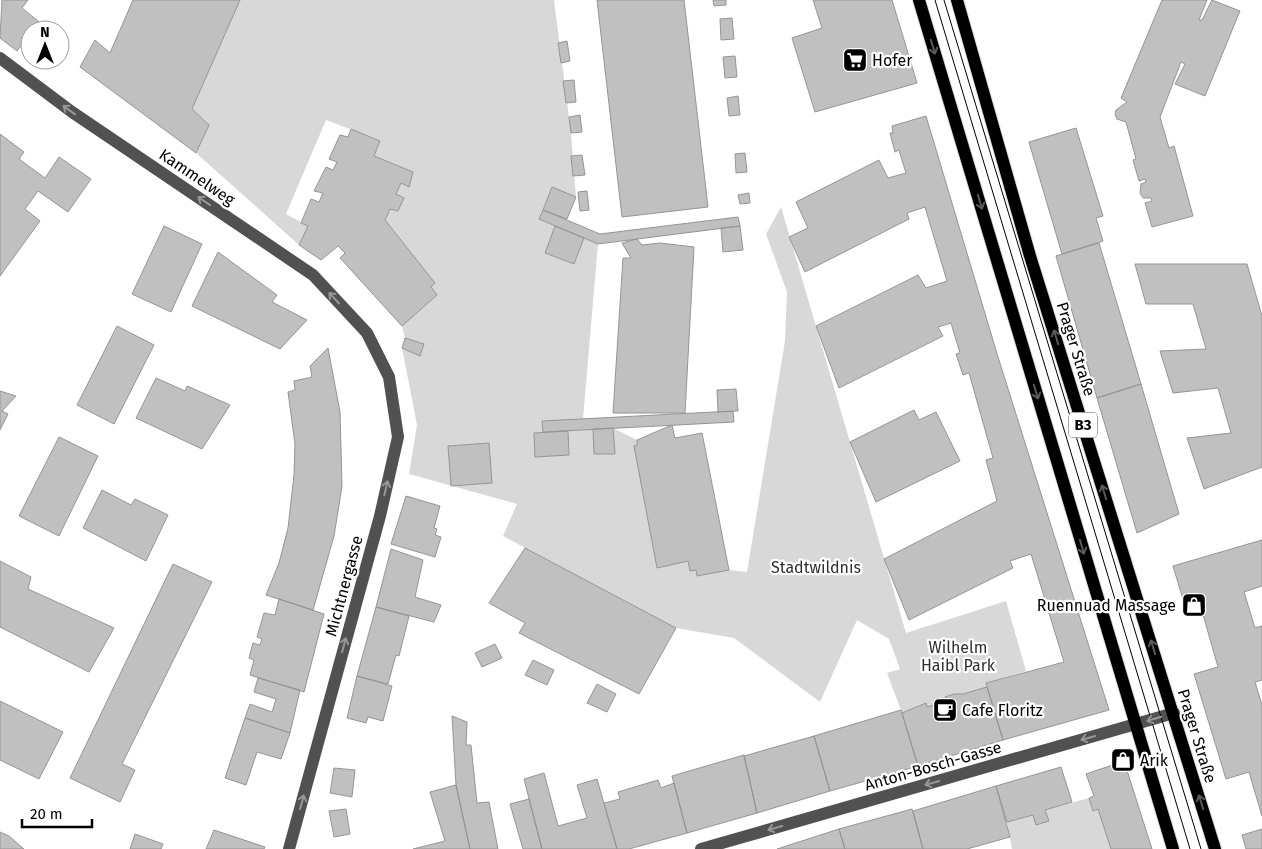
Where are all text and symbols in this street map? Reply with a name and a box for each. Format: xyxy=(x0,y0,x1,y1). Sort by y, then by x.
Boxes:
north arrow xyxy=(20,20,70,70)
text: N xyxy=(40,24,50,41)
one-way arrow xyxy=(929,38,939,54)
supermarket icon: Hofer xyxy=(842,47,868,73)
place label: Hofer xyxy=(872,51,913,70)
one-way arrow xyxy=(62,105,76,115)
street label: Kammelweg xyxy=(155,145,239,210)
one-way arrow xyxy=(975,194,985,210)
one-way arrow xyxy=(197,196,211,206)
one-way arrow xyxy=(328,291,340,304)
street label: Prager Straße xyxy=(1053,300,1099,398)
one-way arrow xyxy=(1050,329,1060,345)
one-way arrow xyxy=(1032,383,1042,399)
road number: B3 xyxy=(1069,412,1097,438)
one-way arrow xyxy=(382,481,391,497)
one-way arrow xyxy=(1099,484,1109,500)
street label: Michtnergasse xyxy=(321,533,367,639)
one-way arrow xyxy=(1078,539,1088,555)
park label: Stadtwildnis xyxy=(771,558,861,577)
shop icon: Ruennuad Massage xyxy=(1181,592,1207,618)
place label: Ruennuad Massage xyxy=(1037,596,1176,615)
one-way arrow xyxy=(340,638,350,654)
park label: Wilhelm Haibl Park xyxy=(921,638,996,675)
one-way arrow xyxy=(1148,640,1157,655)
street label: Prager Straße xyxy=(1174,687,1220,785)
cafe icon: Cafe Floritz xyxy=(932,697,958,723)
place label: Cafe Floritz xyxy=(962,701,1043,720)
one-way arrow xyxy=(1147,714,1163,724)
one-way arrow xyxy=(1080,733,1096,743)
street label: Anton-Bosch-Gasse xyxy=(862,737,1004,795)
shop icon: Arik xyxy=(1110,747,1136,773)
place label: Arik xyxy=(1140,751,1169,770)
one-way arrow xyxy=(924,778,940,788)
one-way arrow xyxy=(297,794,307,810)
one-way arrow xyxy=(1195,795,1205,811)
scale bar xyxy=(22,796,92,828)
text: 20 m xyxy=(30,805,63,823)
one-way arrow xyxy=(768,823,784,833)

